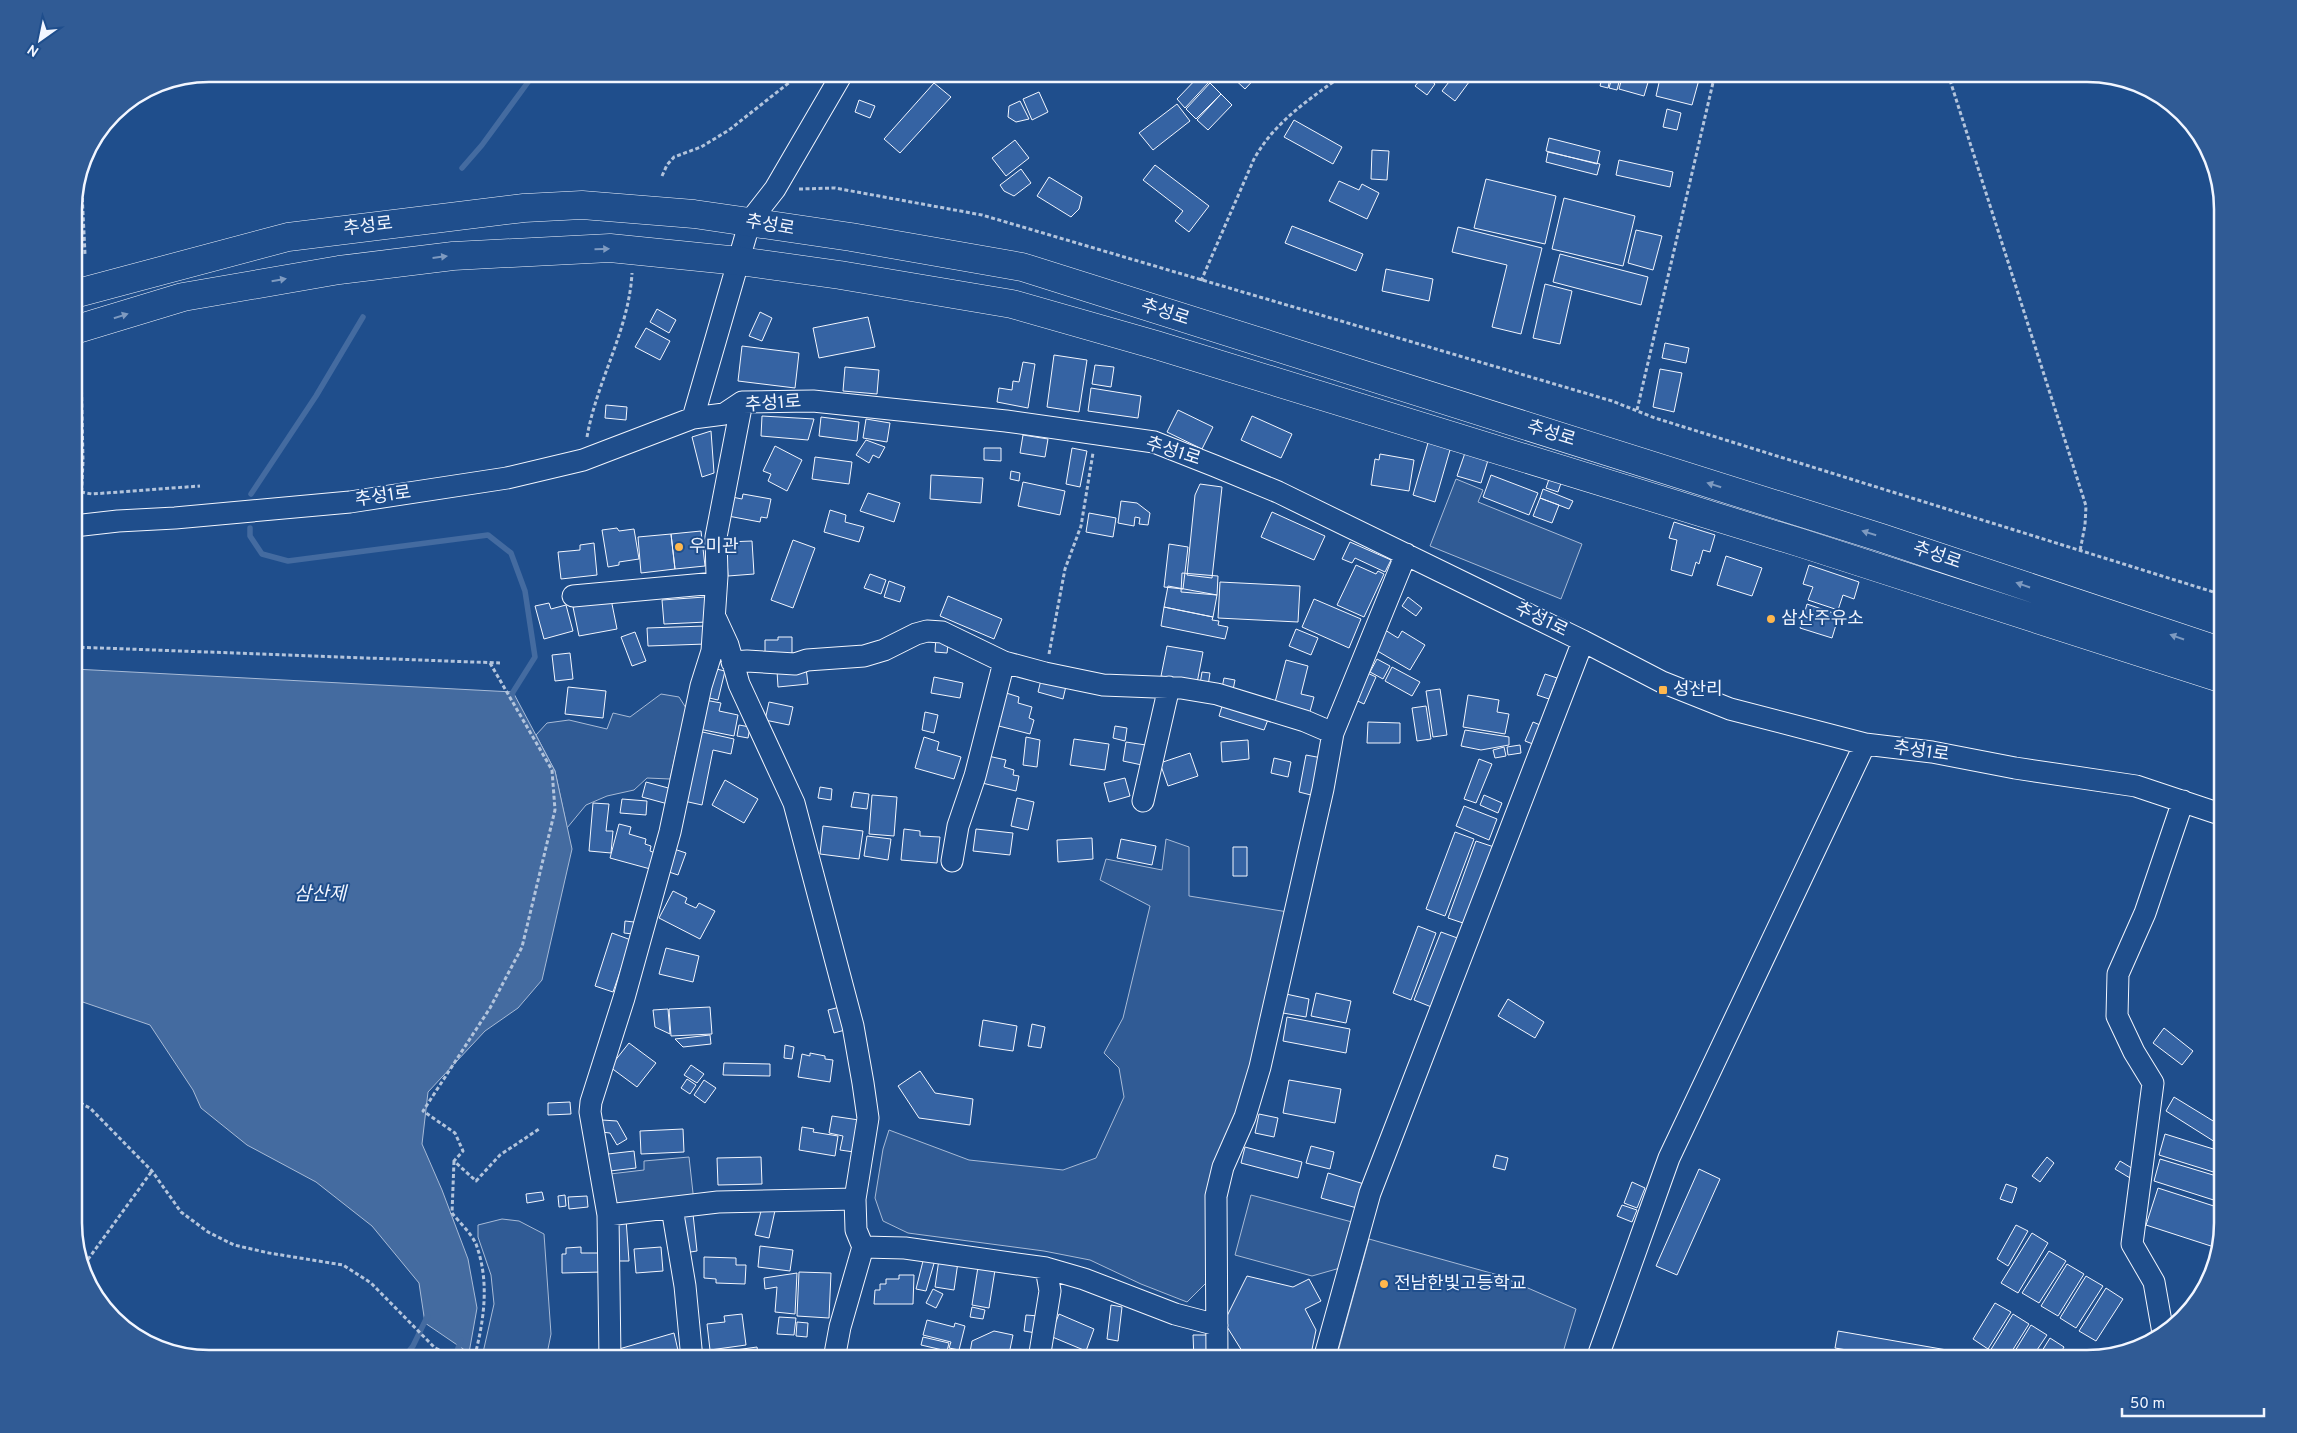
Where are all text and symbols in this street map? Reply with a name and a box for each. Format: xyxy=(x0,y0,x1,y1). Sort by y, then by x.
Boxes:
north arrow xyxy=(15,15,65,65)
text: N xyxy=(25,40,43,60)
street label: 추성로 xyxy=(744,210,796,242)
street label: 추성로 xyxy=(342,213,394,241)
one-way arrow xyxy=(594,244,610,252)
one-way arrow xyxy=(432,253,448,261)
one-way arrow xyxy=(271,276,287,284)
street label: 추성로 xyxy=(1138,294,1192,332)
one-way arrow xyxy=(113,312,128,320)
street label: 추성1로 xyxy=(744,391,802,417)
street label: 추성로 xyxy=(1524,416,1578,452)
street label: 추성1로 xyxy=(1143,432,1203,472)
one-way arrow xyxy=(1706,481,1721,488)
street label: 추성1로 xyxy=(353,482,413,512)
one-way arrow xyxy=(1861,529,1876,537)
place label: 우미관 xyxy=(689,536,739,559)
street label: 추성로 xyxy=(1910,537,1964,575)
marker: 우미관 xyxy=(673,541,685,553)
one-way arrow xyxy=(2015,581,2030,589)
street label: 추성1로 xyxy=(1511,597,1571,643)
place label: 삼산주유소 xyxy=(1781,608,1864,631)
marker: 삼산주유소 xyxy=(1765,613,1777,625)
one-way arrow xyxy=(2169,633,2184,641)
place label: 성산리 xyxy=(1673,679,1723,702)
marker: 성산리 xyxy=(1657,684,1669,696)
street label: 추성1로 xyxy=(1891,737,1951,767)
water label: 삼산제 xyxy=(294,883,349,907)
place label: 전남한빛고등학교 xyxy=(1394,1273,1526,1296)
marker: 전남한빛고등학교 xyxy=(1378,1278,1390,1290)
scale bar xyxy=(2122,1386,2264,1418)
text: 50 m xyxy=(2130,1395,2165,1414)

